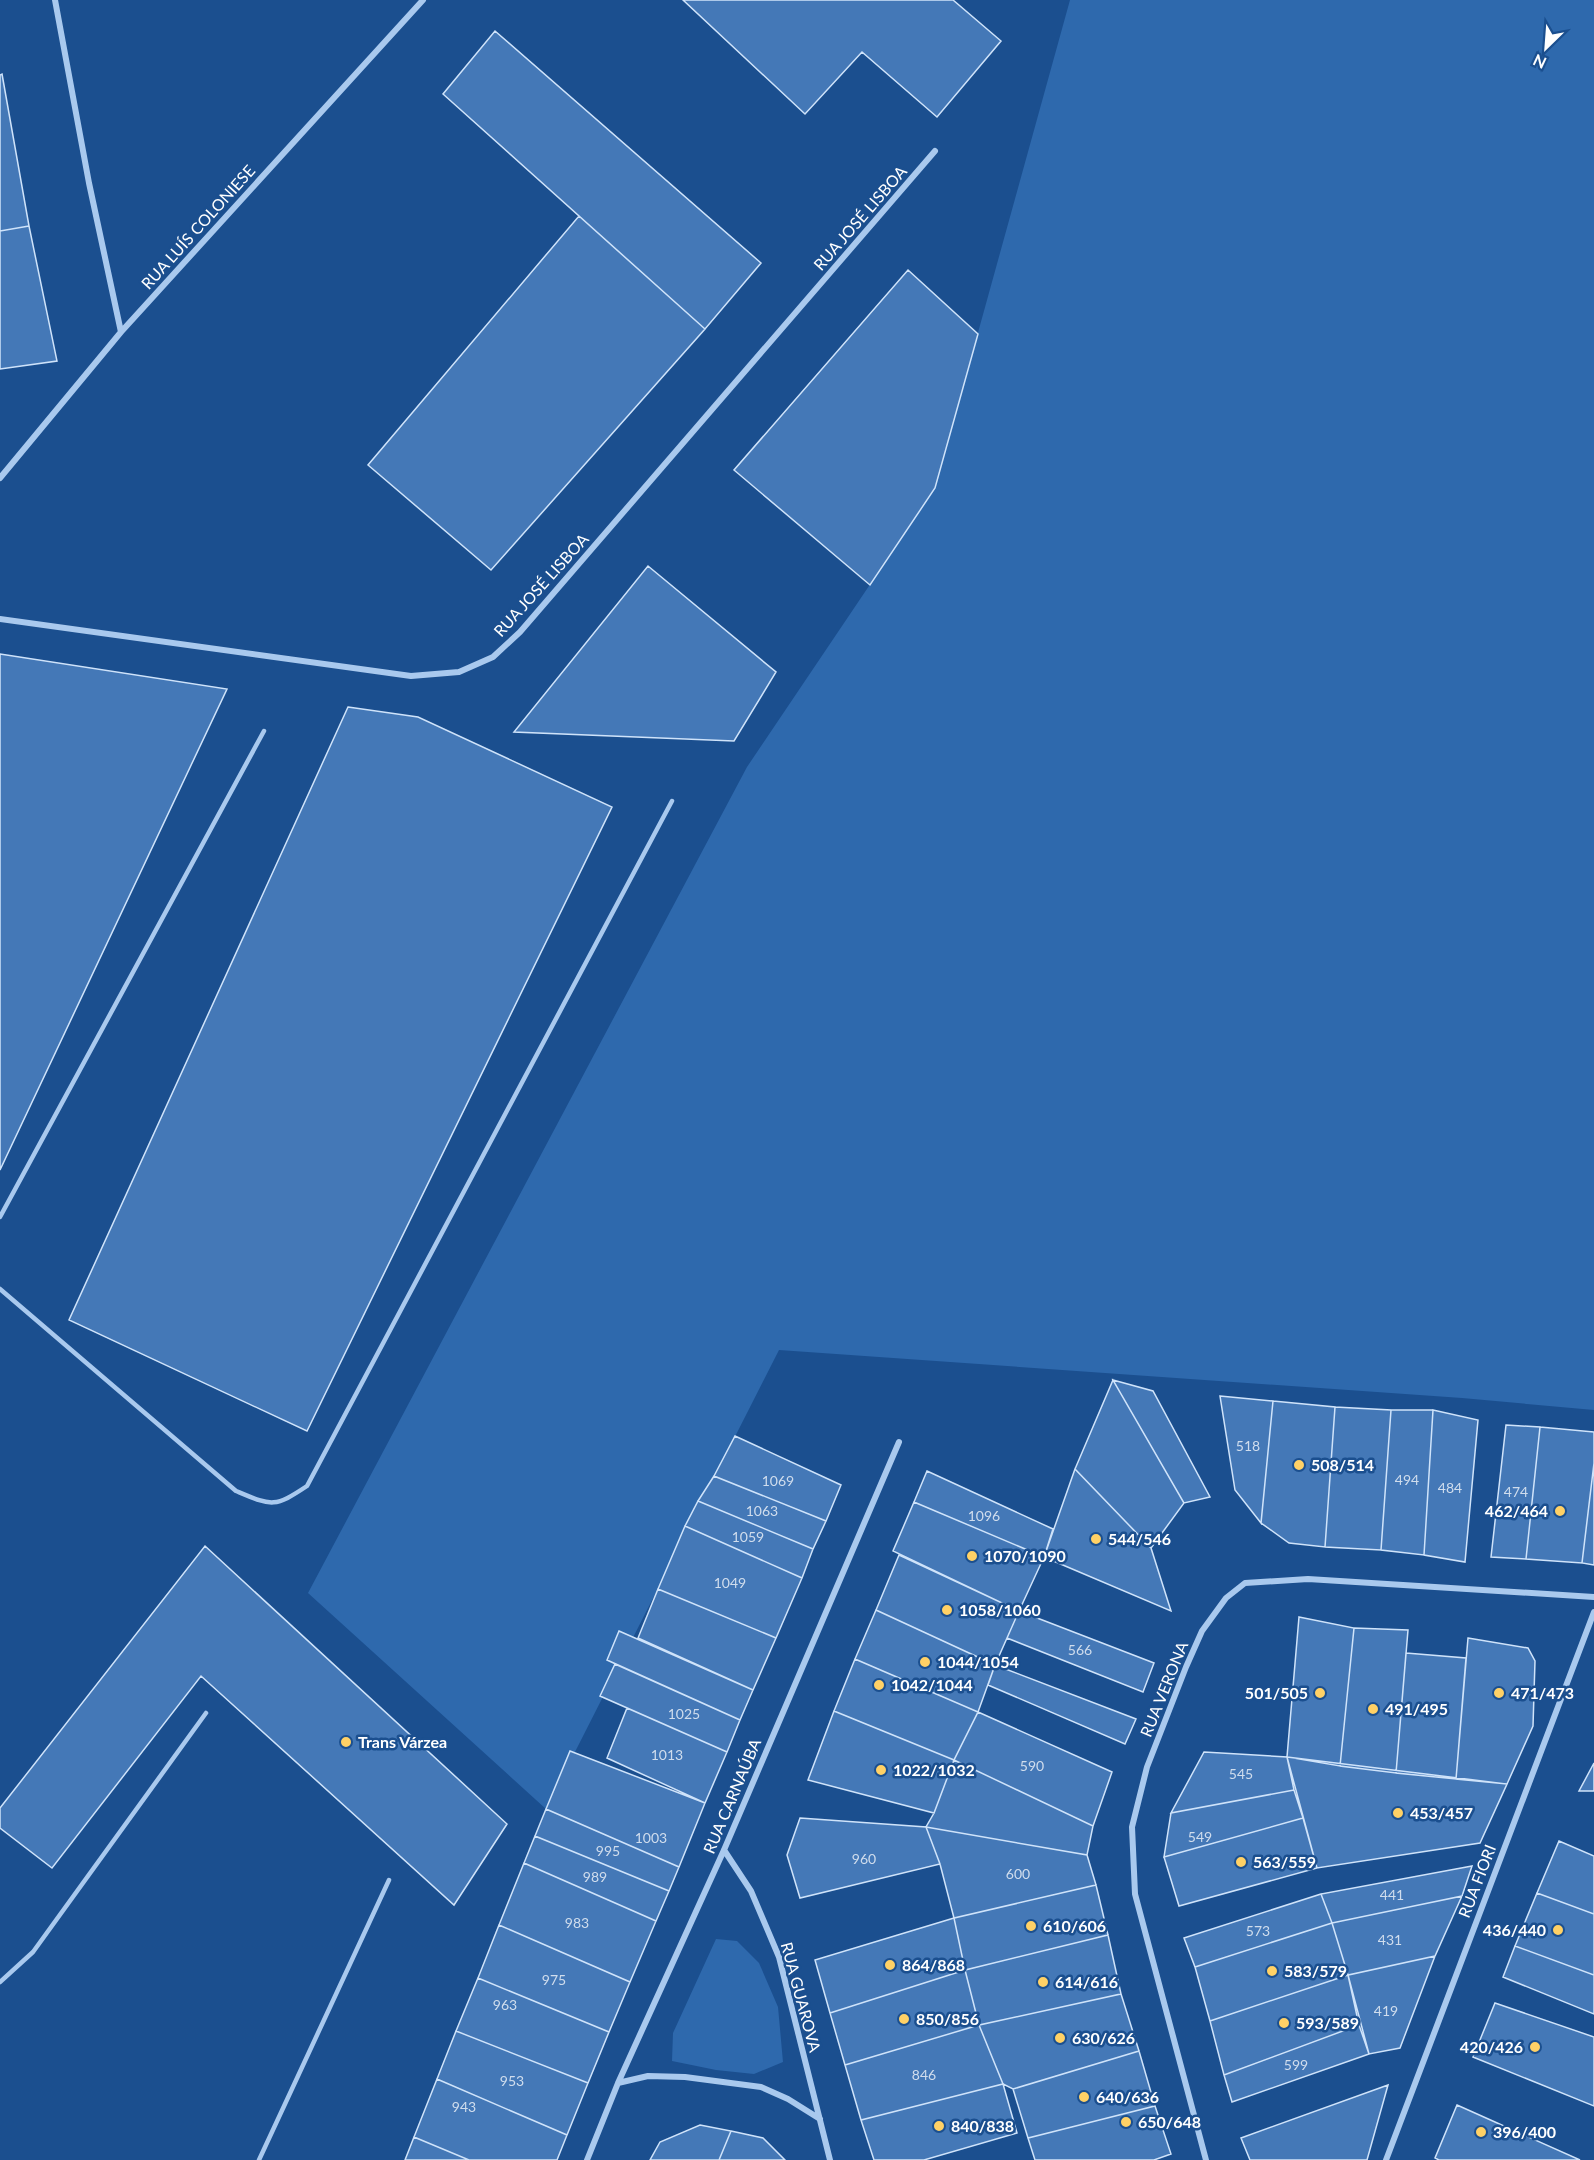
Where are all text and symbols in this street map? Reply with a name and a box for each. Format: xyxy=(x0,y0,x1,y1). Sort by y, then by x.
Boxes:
north arrow xyxy=(1516,18,1576,78)
text: N xyxy=(1530,51,1549,73)
street label: RUA LUÍS COLONIESE xyxy=(137,161,258,293)
street label: RUA JOSÉ LISBOA xyxy=(809,161,910,274)
street label: RUA JOSÉ LISBOA xyxy=(489,529,592,640)
house number: 518 xyxy=(1236,1437,1260,1454)
place label: 508/514 xyxy=(1311,1455,1374,1474)
marker: 508/514 xyxy=(1292,1458,1306,1472)
house number: 494 xyxy=(1395,1471,1419,1488)
house number: 1069 xyxy=(762,1472,794,1489)
house number: 484 xyxy=(1438,1479,1462,1496)
house number: 474 xyxy=(1504,1483,1528,1500)
place label: 462/464 xyxy=(1485,1501,1548,1520)
house number: 1063 xyxy=(746,1502,778,1519)
marker: 462/464 xyxy=(1553,1504,1567,1518)
house number: 1096 xyxy=(968,1507,1000,1524)
house number: 1059 xyxy=(732,1528,764,1545)
place label: 544/546 xyxy=(1108,1529,1171,1548)
marker: 544/546 xyxy=(1089,1532,1103,1546)
place label: 1070/1090 xyxy=(984,1546,1066,1565)
marker: 1070/1090 xyxy=(965,1549,979,1563)
house number: 1049 xyxy=(714,1574,746,1591)
place label: 1058/1060 xyxy=(959,1600,1041,1619)
marker: 1058/1060 xyxy=(940,1603,954,1617)
street label: RUA VERONA xyxy=(1136,1638,1191,1739)
house number: 566 xyxy=(1068,1641,1092,1658)
place label: 1044/1054 xyxy=(937,1652,1019,1671)
marker: 1044/1054 xyxy=(918,1655,932,1669)
place label: 1042/1044 xyxy=(891,1675,973,1694)
marker: 1042/1044 xyxy=(872,1678,886,1692)
place label: 501/505 xyxy=(1245,1683,1308,1702)
place label: 471/473 xyxy=(1511,1683,1574,1702)
marker: 501/505 xyxy=(1313,1686,1327,1700)
marker: 471/473 xyxy=(1492,1686,1506,1700)
place label: 491/495 xyxy=(1385,1699,1448,1718)
marker: 491/495 xyxy=(1366,1702,1380,1716)
house number: 1025 xyxy=(668,1705,700,1722)
place label: Trans Várzea xyxy=(358,1732,447,1751)
marker: Trans Várzea xyxy=(339,1735,353,1749)
street label: RUA CARNAÚBA xyxy=(699,1735,764,1856)
house number: 1013 xyxy=(651,1746,683,1763)
house number: 590 xyxy=(1020,1757,1044,1774)
place label: 1022/1032 xyxy=(893,1760,975,1779)
marker: 1022/1032 xyxy=(874,1763,888,1777)
house number: 545 xyxy=(1229,1765,1253,1782)
place label: 453/457 xyxy=(1410,1803,1473,1822)
marker: 453/457 xyxy=(1391,1806,1405,1820)
house number: 549 xyxy=(1188,1828,1212,1845)
house number: 1003 xyxy=(635,1829,667,1846)
house number: 995 xyxy=(596,1842,620,1859)
street label: RUA FIORI xyxy=(1454,1842,1499,1920)
house number: 960 xyxy=(852,1850,876,1867)
place label: 563/559 xyxy=(1253,1852,1316,1871)
marker: 563/559 xyxy=(1234,1855,1248,1869)
house number: 600 xyxy=(1006,1865,1030,1882)
house number: 989 xyxy=(583,1868,607,1885)
house number: 441 xyxy=(1380,1886,1404,1903)
house number: 983 xyxy=(565,1914,589,1931)
place label: 610/606 xyxy=(1043,1916,1106,1935)
marker: 610/606 xyxy=(1024,1919,1038,1933)
place label: 436/440 xyxy=(1483,1920,1546,1939)
house number: 573 xyxy=(1246,1922,1270,1939)
marker: 436/440 xyxy=(1551,1923,1565,1937)
house number: 431 xyxy=(1378,1931,1402,1948)
street label: RUA GUAROVA xyxy=(778,1940,825,2054)
place label: 864/868 xyxy=(902,1955,965,1974)
marker: 864/868 xyxy=(883,1958,897,1972)
place label: 583/579 xyxy=(1284,1961,1347,1980)
marker: 583/579 xyxy=(1265,1964,1279,1978)
house number: 975 xyxy=(542,1971,566,1988)
place label: 614/616 xyxy=(1055,1972,1118,1991)
marker: 614/616 xyxy=(1036,1975,1050,1989)
house number: 963 xyxy=(493,1996,517,2013)
house number: 419 xyxy=(1374,2002,1398,2019)
place label: 850/856 xyxy=(916,2009,979,2028)
marker: 850/856 xyxy=(897,2012,911,2026)
place label: 593/589 xyxy=(1296,2013,1359,2032)
marker: 593/589 xyxy=(1277,2016,1291,2030)
place label: 630/626 xyxy=(1072,2028,1135,2047)
marker: 630/626 xyxy=(1053,2031,1067,2045)
place label: 420/426 xyxy=(1460,2037,1523,2056)
marker: 420/426 xyxy=(1528,2040,1542,2054)
house number: 599 xyxy=(1284,2056,1308,2073)
house number: 846 xyxy=(912,2066,936,2083)
house number: 953 xyxy=(500,2072,524,2089)
place label: 640/636 xyxy=(1096,2087,1159,2106)
marker: 640/636 xyxy=(1077,2090,1091,2104)
house number: 943 xyxy=(452,2098,476,2115)
place label: 650/648 xyxy=(1138,2112,1201,2131)
marker: 650/648 xyxy=(1119,2115,1133,2129)
place label: 840/838 xyxy=(951,2116,1014,2135)
marker: 840/838 xyxy=(932,2119,946,2133)
place label: 396/400 xyxy=(1493,2122,1556,2141)
marker: 396/400 xyxy=(1474,2125,1488,2139)

